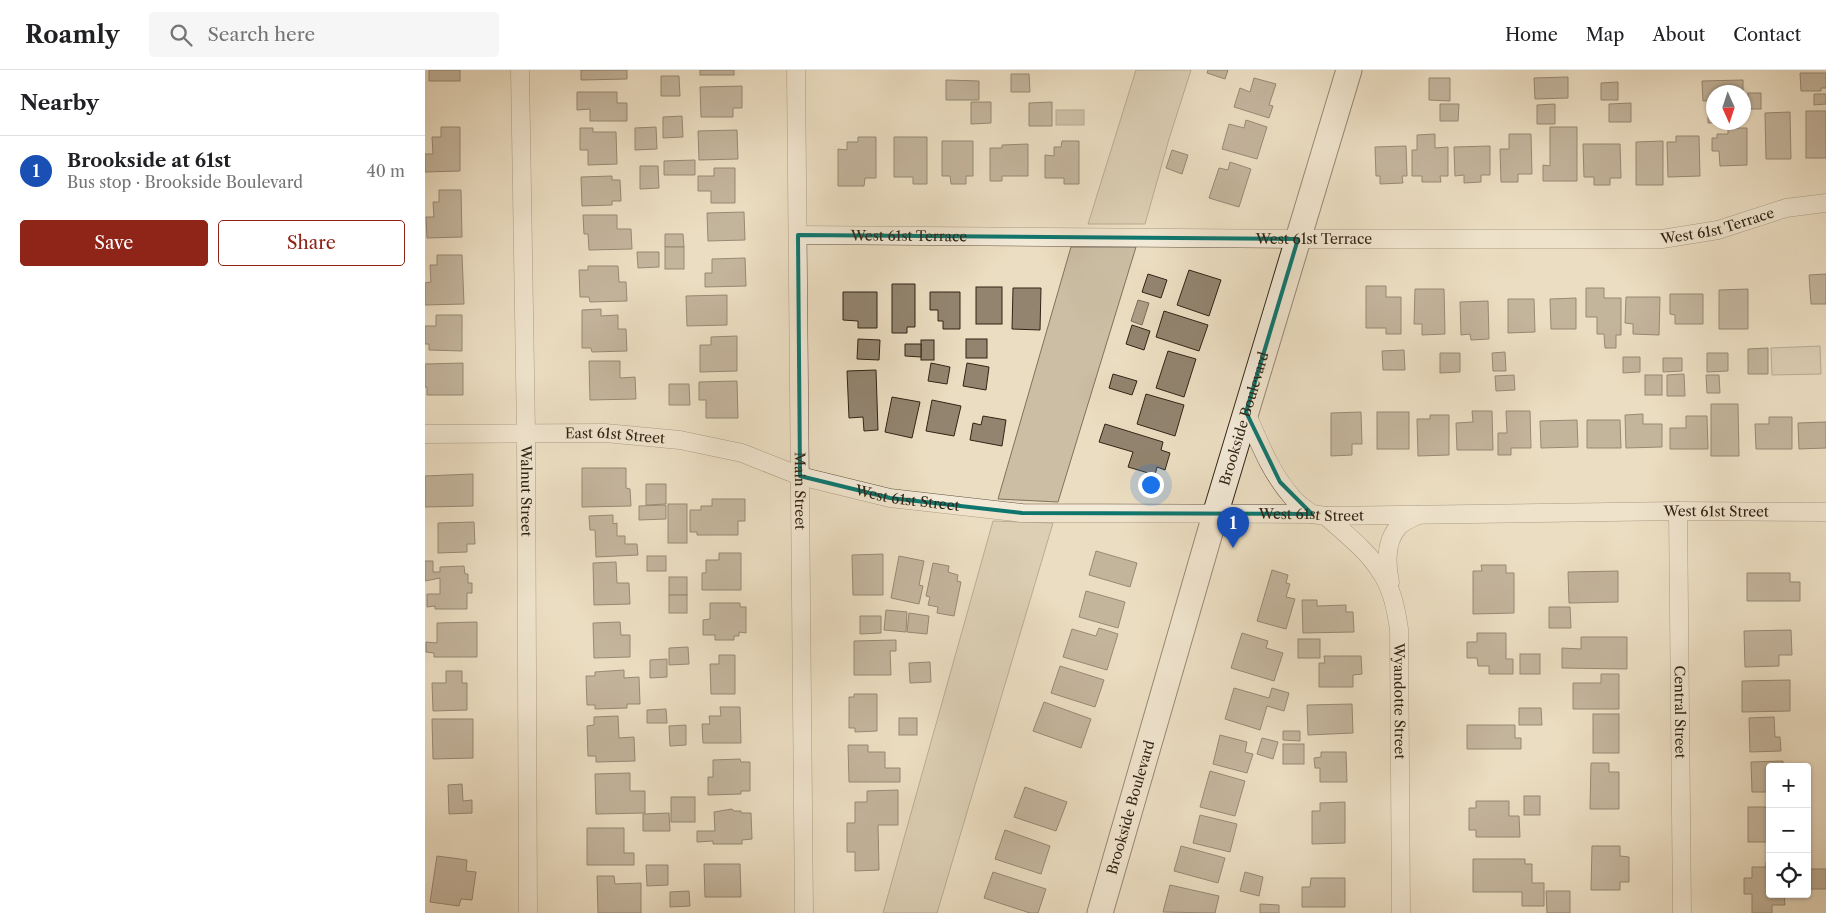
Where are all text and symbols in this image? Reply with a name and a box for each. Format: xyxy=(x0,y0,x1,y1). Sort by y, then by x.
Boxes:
search box xyxy=(149,12,499,57)
text: Roamly xyxy=(25,20,119,49)
icon: search xyxy=(167,21,195,49)
text: Search here xyxy=(207,23,315,46)
text: Home xyxy=(1505,24,1558,46)
text: Map xyxy=(1586,24,1624,46)
text: About xyxy=(1652,24,1705,46)
text: Contact xyxy=(1733,24,1801,46)
north arrow xyxy=(1706,85,1751,130)
text: Nearby xyxy=(20,90,99,115)
text: Brookside at 61st xyxy=(67,149,231,172)
text: 1 xyxy=(32,161,40,181)
text: 40 m xyxy=(366,161,405,181)
text: Bus stop · Brookside Boulevard xyxy=(67,172,303,192)
street label: West 61st Terrace xyxy=(1658,203,1777,248)
button: Save xyxy=(20,220,208,266)
button: Share xyxy=(218,220,405,266)
street label: West 61st Terrace xyxy=(850,226,967,245)
street label: West 61st Terrace xyxy=(1255,230,1372,248)
street label: Brookside Boulevard xyxy=(1215,349,1273,488)
street label: East 61st Street xyxy=(565,424,666,448)
street label: Walnut Street xyxy=(517,444,535,537)
street label: Main Street xyxy=(791,452,809,530)
your location xyxy=(1138,472,1164,498)
street label: West 61st Street xyxy=(853,481,960,515)
street label: West 61st Street xyxy=(1663,502,1769,521)
street label: West 61st Street xyxy=(1258,505,1364,525)
pin: 1 xyxy=(1217,507,1249,548)
street label: Wyandotte Street xyxy=(1390,642,1409,759)
street label: Central Street xyxy=(1671,665,1689,759)
street label: Brookside Boulevard xyxy=(1103,738,1159,876)
map controls xyxy=(1766,763,1811,898)
button: + xyxy=(1766,763,1811,808)
button: − xyxy=(1766,808,1811,853)
button: locate xyxy=(1766,853,1811,898)

